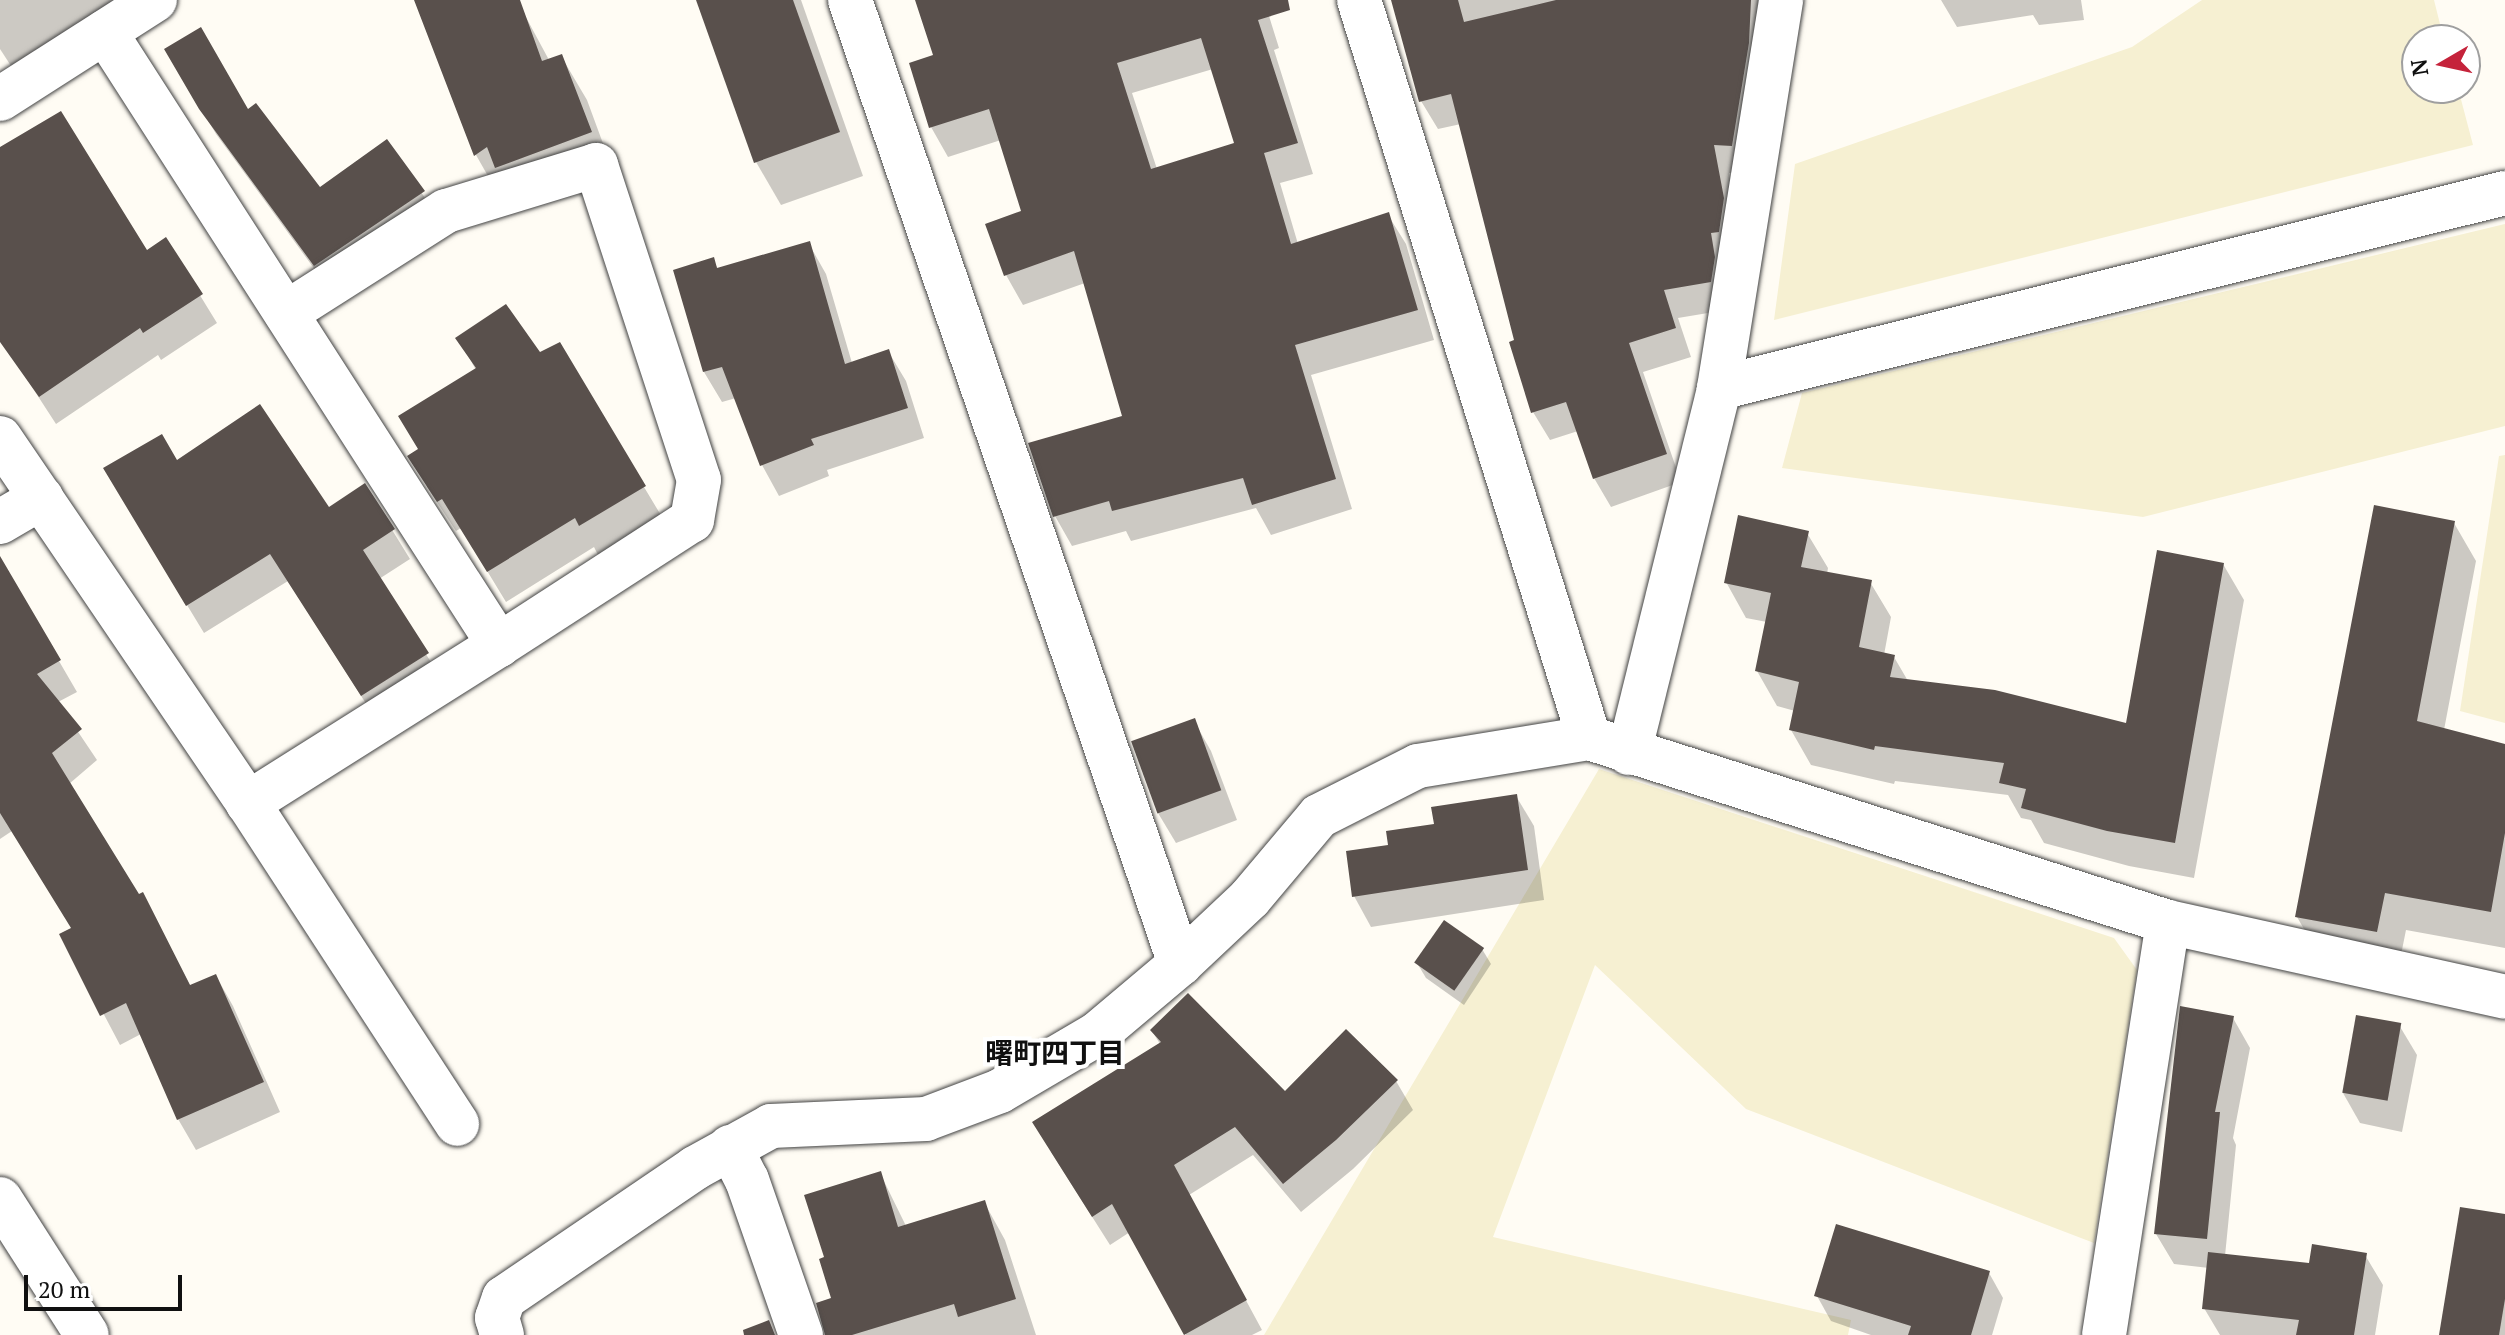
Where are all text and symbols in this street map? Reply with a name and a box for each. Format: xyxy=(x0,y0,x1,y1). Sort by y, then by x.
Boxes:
north arrow xyxy=(2401,24,2481,104)
text: N xyxy=(2403,57,2434,78)
district label: 曙町四丁目 xyxy=(985,1036,1125,1070)
scale bar xyxy=(28,1259,186,1309)
text: 20 m xyxy=(38,1273,90,1305)

